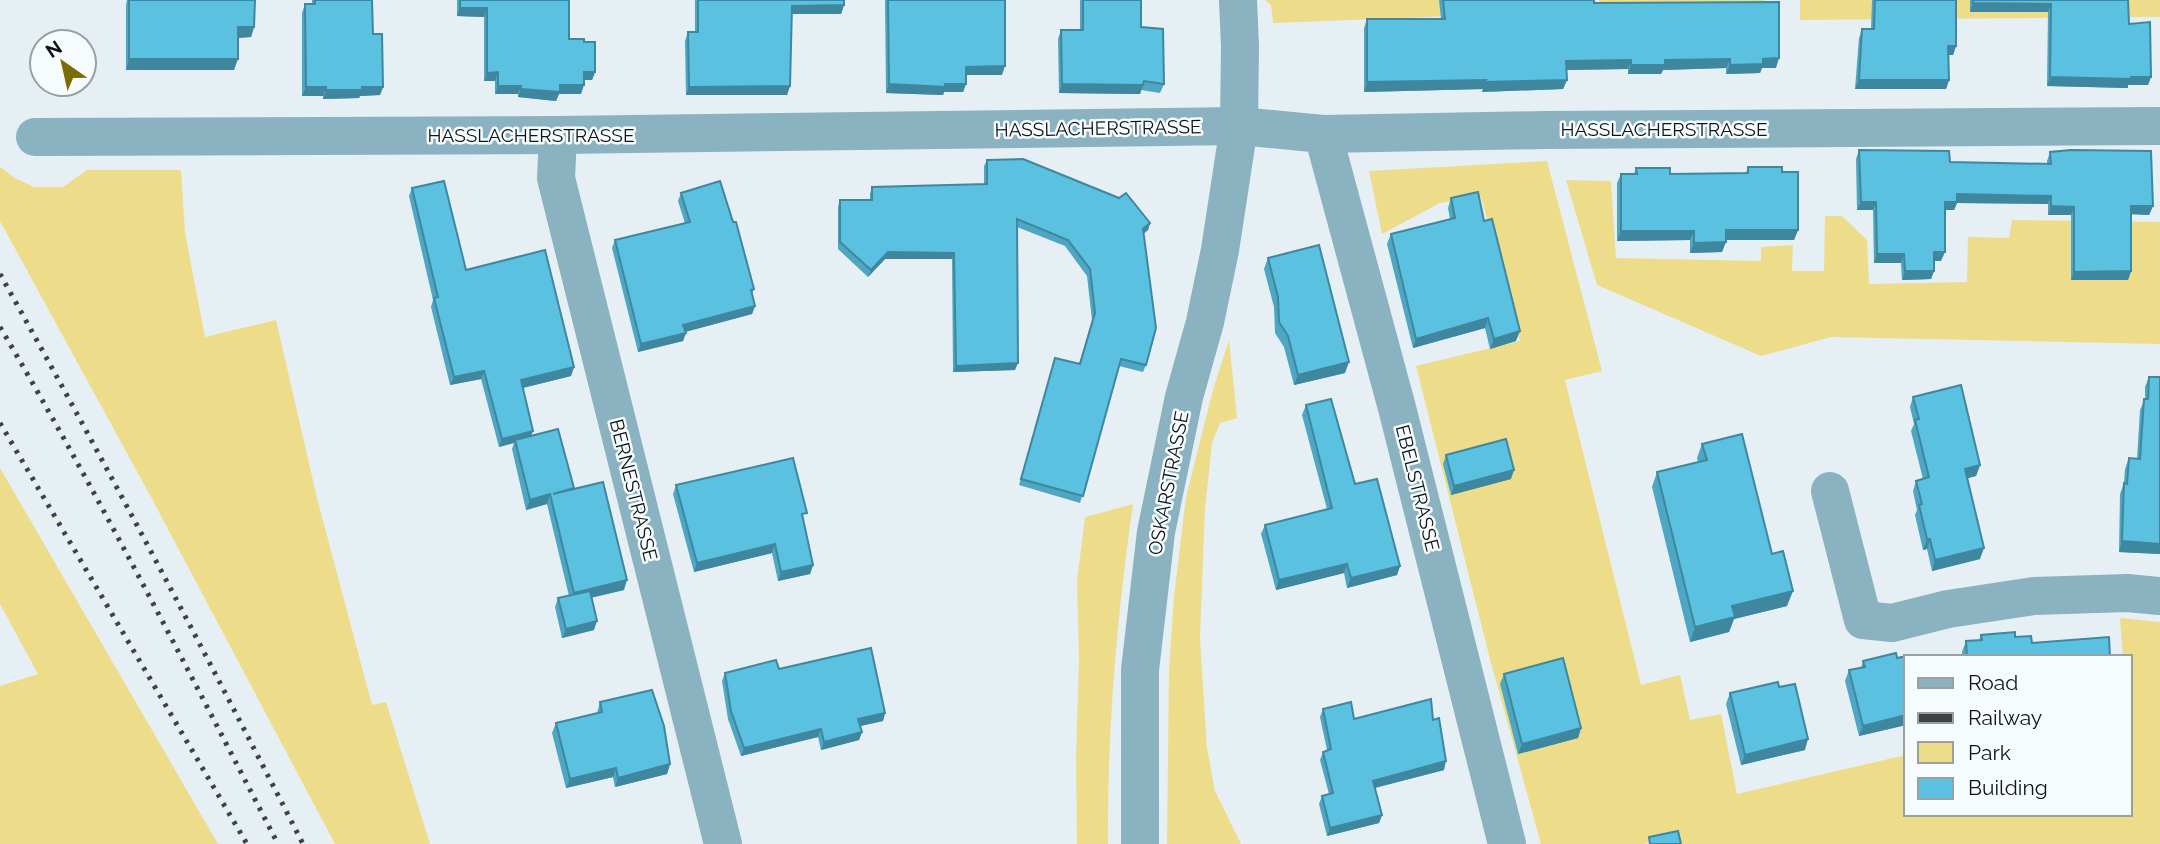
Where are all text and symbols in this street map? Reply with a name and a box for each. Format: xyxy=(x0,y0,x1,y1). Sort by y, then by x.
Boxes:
north arrow xyxy=(28,28,98,98)
text: N xyxy=(41,36,66,62)
street label: HASSLACHERSTRASSE xyxy=(994,115,1202,141)
street label: HASSLACHERSTRASSE xyxy=(1561,118,1767,140)
street label: HASSLACHERSTRASSE xyxy=(428,124,634,146)
street label: OSKARSTRASSE xyxy=(1143,409,1193,557)
street label: BERNESTRASSE xyxy=(606,417,662,563)
street label: EBELSTRASSE xyxy=(1392,422,1444,554)
legend xyxy=(1904,655,2132,816)
text: Road xyxy=(1968,670,2018,695)
text: Railway xyxy=(1968,705,2042,730)
text: Park xyxy=(1968,740,2011,765)
text: Building xyxy=(1968,775,2048,800)

